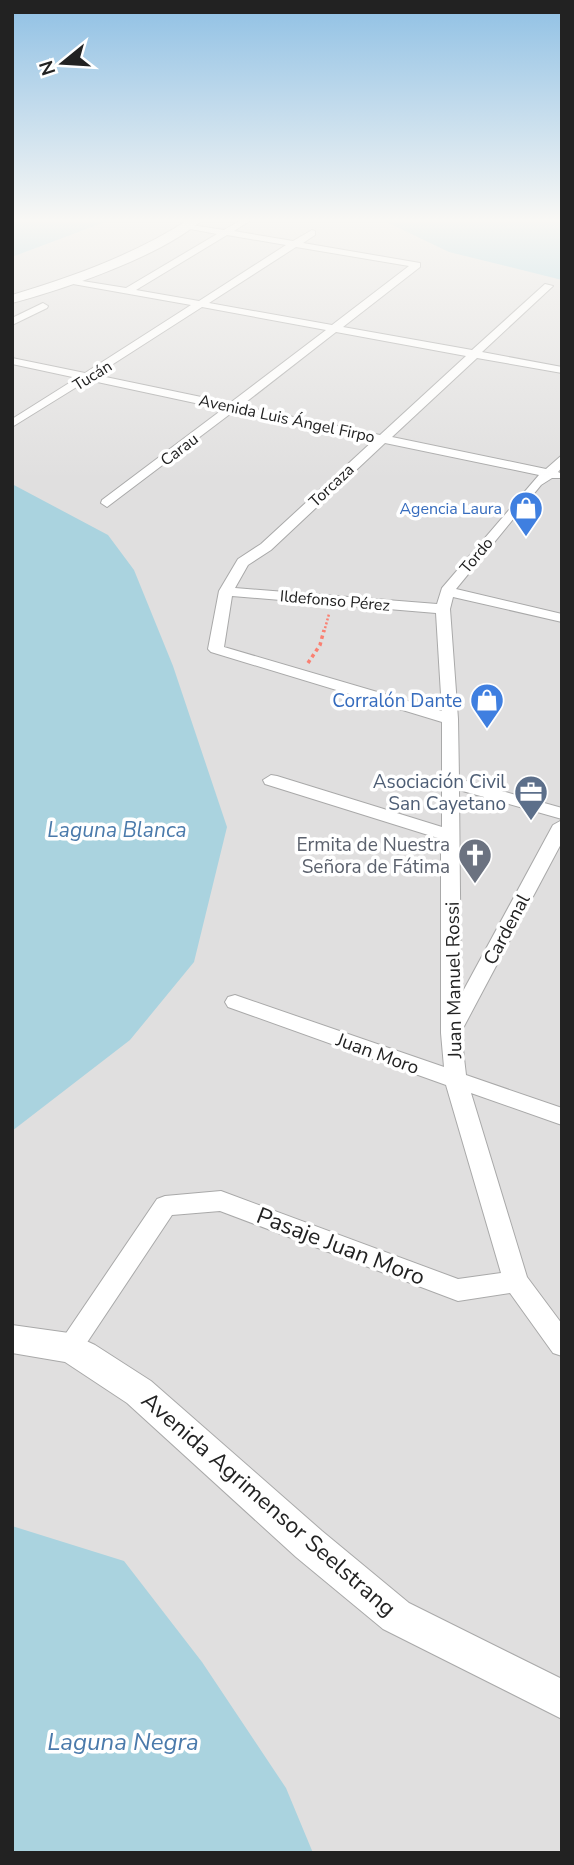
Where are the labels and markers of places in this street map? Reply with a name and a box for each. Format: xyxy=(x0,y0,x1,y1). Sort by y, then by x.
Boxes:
shop icon: Agencia Laura xyxy=(507,489,545,538)
place label: Agencia Laura xyxy=(399,498,502,520)
shop icon: Corralón Dante xyxy=(468,681,506,730)
place label: Corralón Dante xyxy=(332,688,462,714)
place label: Asociación Civil San Cayetano xyxy=(373,769,506,817)
office icon: Asociación Civil San Cayetano xyxy=(512,773,550,822)
place label: Ermita de Nuestra Señora de Fátima xyxy=(296,832,450,880)
church icon: Ermita de Nuestra Señora de Fátima xyxy=(456,836,494,885)

